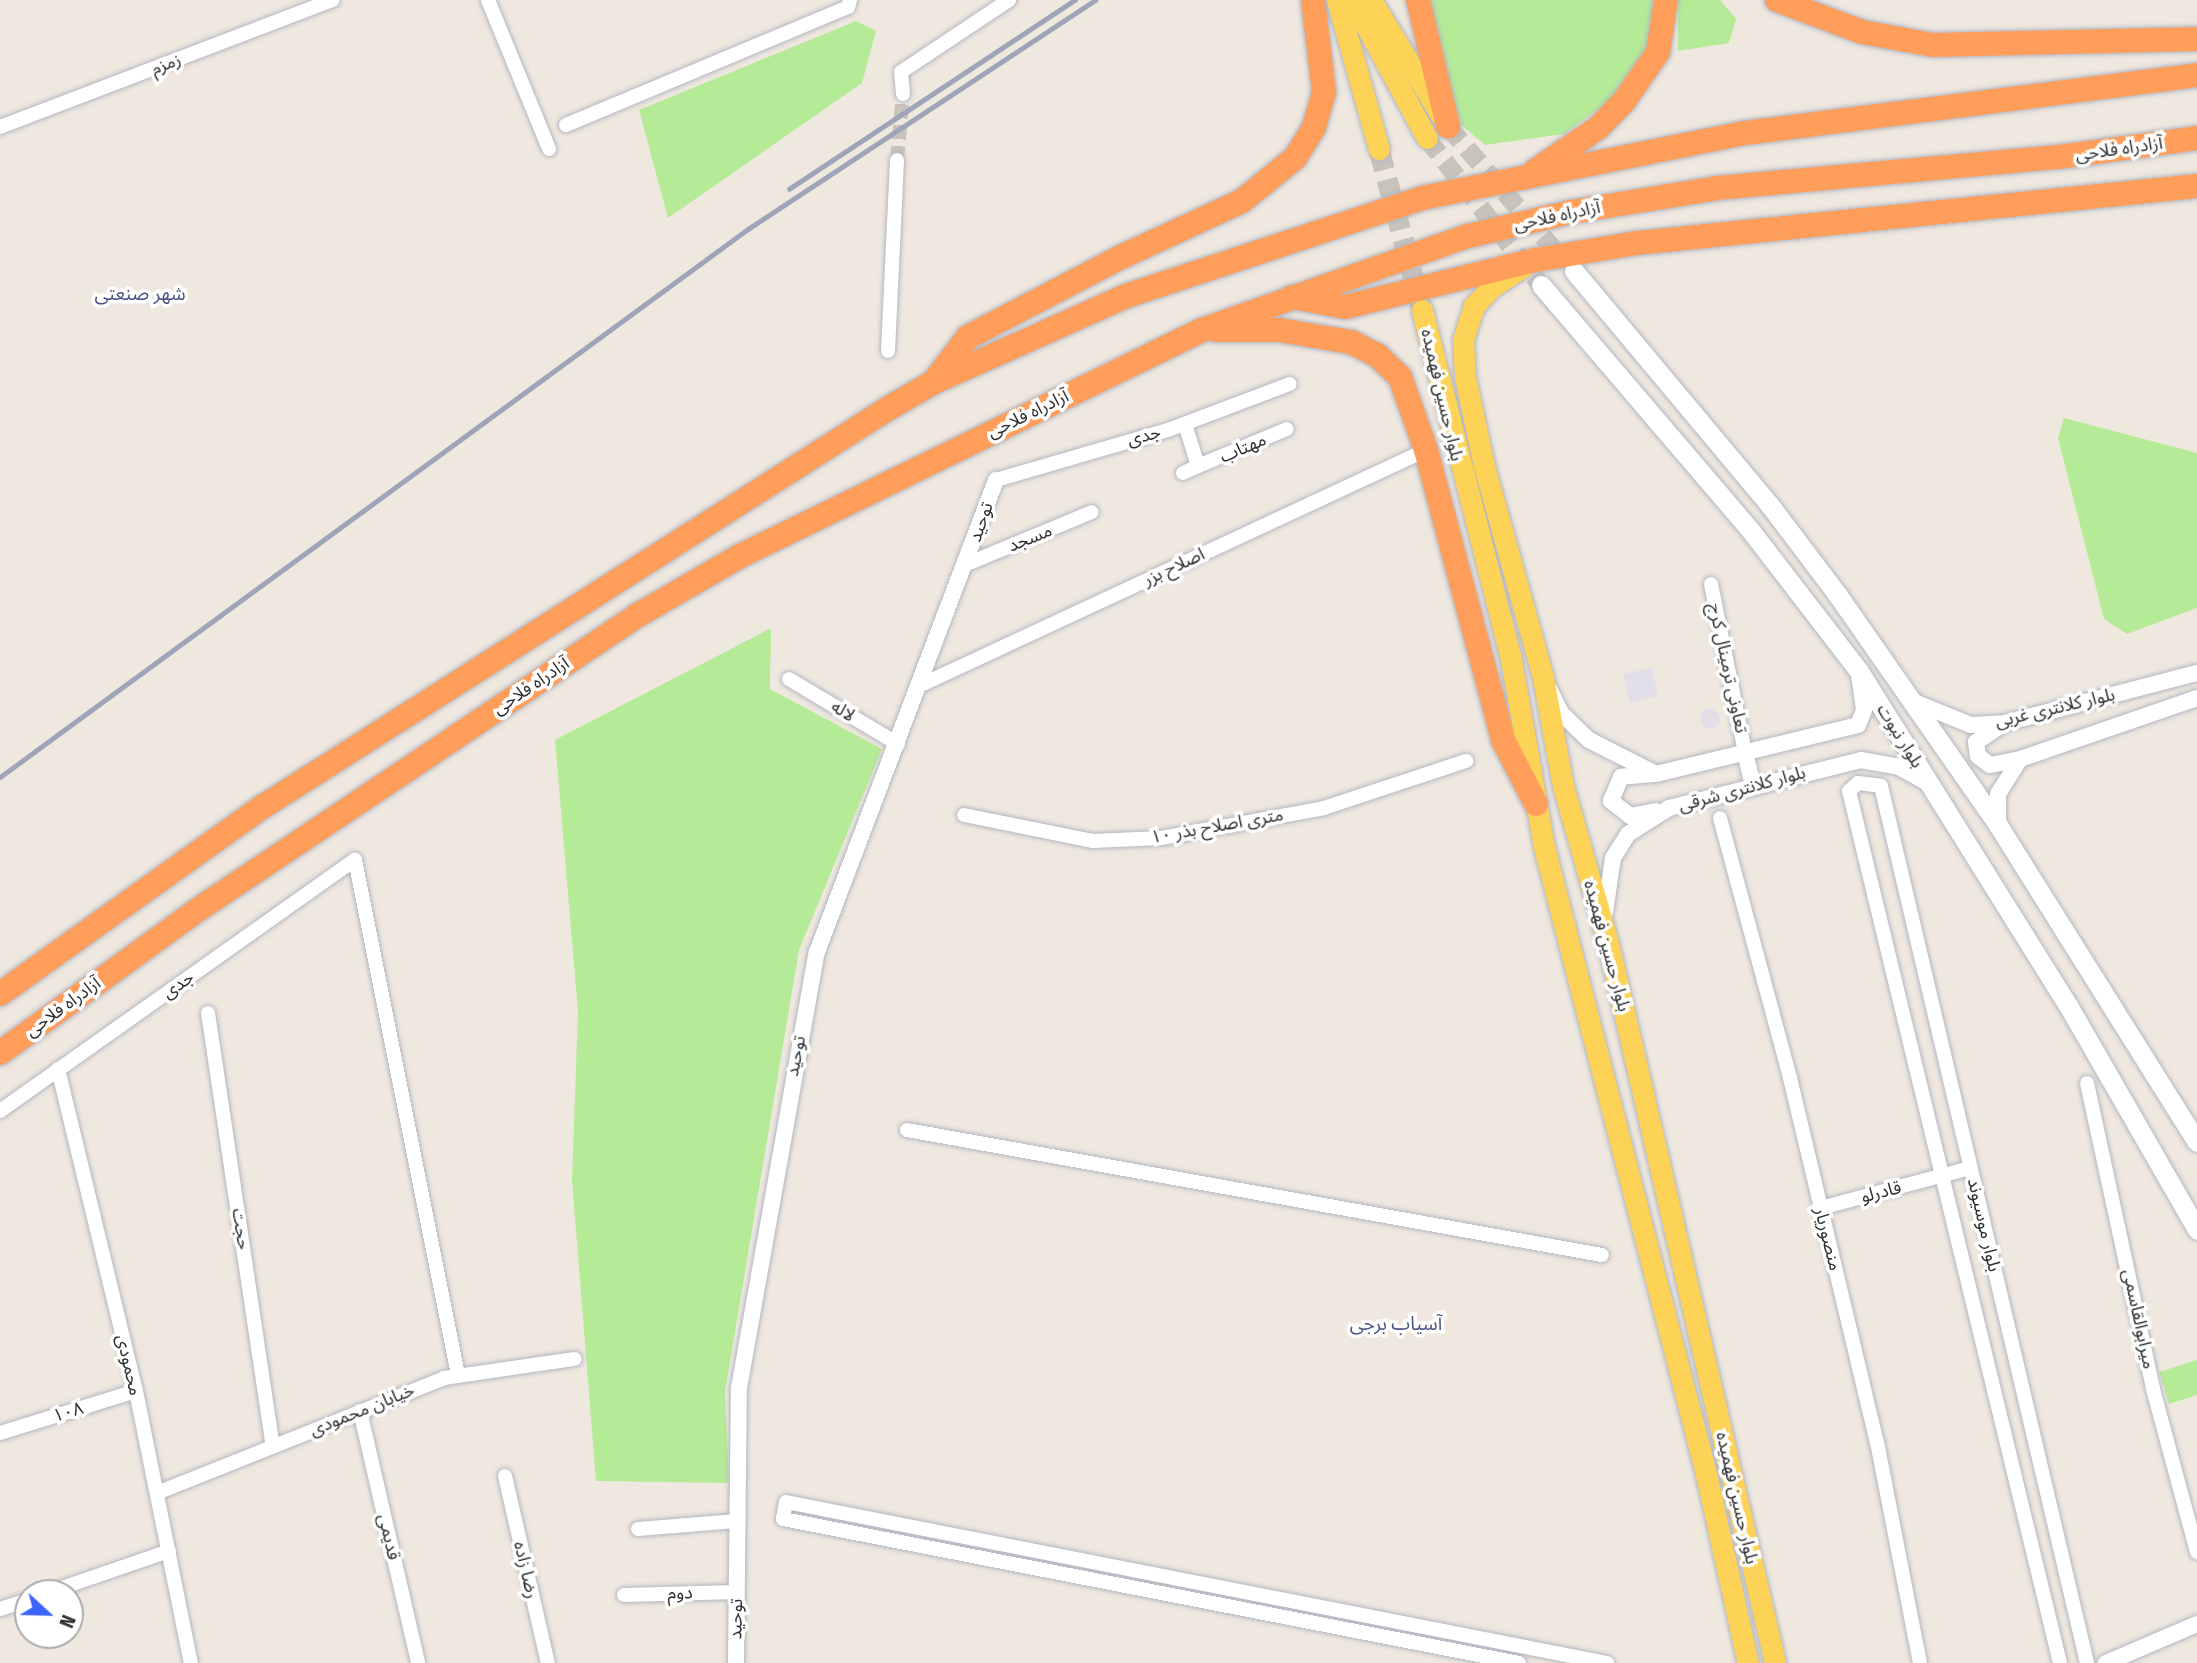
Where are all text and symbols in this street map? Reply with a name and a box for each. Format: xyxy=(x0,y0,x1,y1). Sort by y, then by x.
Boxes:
street label: زمزم xyxy=(148,48,184,80)
street label: آزادراه فلاحی xyxy=(2074,132,2164,166)
street label: آزادراه فلاحی xyxy=(1512,196,1602,236)
district label: شهر صنعتی xyxy=(94,283,186,305)
street label: بلوار حسین فهمیده xyxy=(1416,327,1468,463)
street label: آزادراه فلاحی xyxy=(984,385,1072,443)
street label: جدی xyxy=(1125,421,1163,451)
street label: مهتاب xyxy=(1217,429,1269,467)
street label: توحید xyxy=(964,499,998,545)
street label: مسجد xyxy=(1005,519,1055,557)
street label: اصلاح بزر xyxy=(1140,543,1208,591)
street label: تعاونی ترمینال کرج xyxy=(1704,601,1752,735)
street label: آزادراه فلاحی xyxy=(489,652,573,720)
street label: بلوار کلانتری غربی xyxy=(1993,684,2117,732)
street label: لاله xyxy=(827,696,859,726)
street label: بلوار نبوت xyxy=(1872,700,1928,772)
street label: بلوار کلانتری شرقی xyxy=(1676,762,1808,816)
street label: ۱۰ متری اصلاح بذر xyxy=(1149,804,1285,848)
street label: بلوار حسین فهمیده xyxy=(1579,878,1635,1014)
street label: جدی xyxy=(158,966,198,1004)
street label: آزادراه فلاحی xyxy=(21,972,105,1042)
street label: توحید xyxy=(782,1034,810,1078)
street label: بلوار موسیوند xyxy=(1963,1176,2005,1274)
street label: قادرلو xyxy=(1858,1177,1904,1207)
street label: منصوریار xyxy=(1810,1205,1846,1273)
street label: حجت xyxy=(227,1207,255,1251)
street label: میرابوالقاسمی xyxy=(2118,1267,2160,1371)
district label: آسیاب برجی xyxy=(1350,1313,1442,1335)
street label: محمودی xyxy=(111,1332,147,1398)
street label: خیابان محمودی xyxy=(306,1379,418,1441)
street label: ۱۰۸ xyxy=(50,1397,86,1427)
street label: بلوار حسین فهمیده xyxy=(1711,1430,1763,1566)
street label: قدیمی xyxy=(373,1512,405,1562)
street label: رضا زاده xyxy=(509,1539,543,1601)
north arrow xyxy=(14,1579,84,1649)
street label: دوم xyxy=(667,1582,693,1604)
street label: توحید xyxy=(725,1598,747,1640)
text: N xyxy=(54,1612,80,1631)

